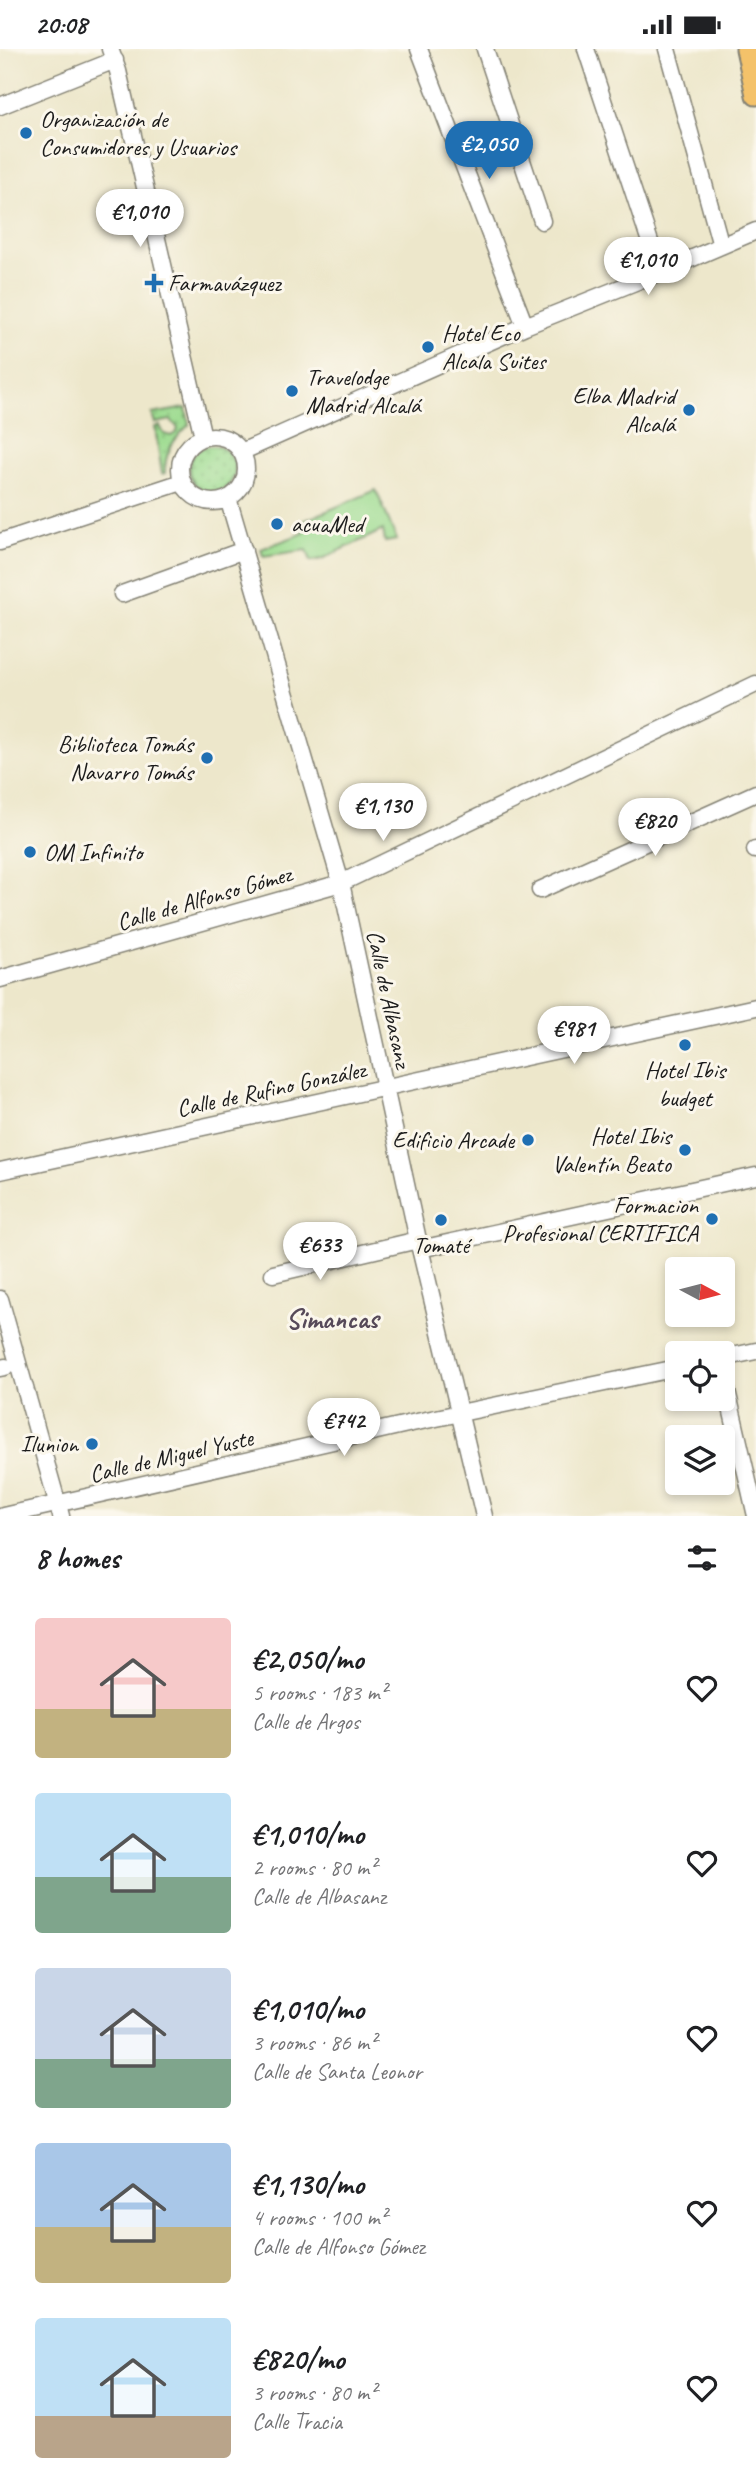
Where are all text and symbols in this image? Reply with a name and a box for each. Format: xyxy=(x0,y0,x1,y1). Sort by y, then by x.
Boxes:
text: 20:08 xyxy=(35,8,87,41)
place label: Organización de Consumidores y Usuarios xyxy=(40,104,239,162)
pin: €2,050 xyxy=(432,121,546,181)
marker: Organización de Consumidores y Usuarios xyxy=(18,125,34,141)
text: €2,050 xyxy=(461,129,517,158)
pin: €1,010 xyxy=(83,189,197,249)
text: €1,010 xyxy=(112,197,168,226)
pin: €1,010 xyxy=(591,237,705,297)
text: €1,010 xyxy=(620,245,676,274)
place label: Farmavázquez xyxy=(168,268,282,298)
marker: Farmavázquez xyxy=(146,275,162,291)
place label: Hotel Eco Alcala Suites xyxy=(442,318,547,376)
marker: Hotel Eco Alcala Suites xyxy=(420,339,436,355)
place label: Travelodge Madrid Alcalá xyxy=(306,362,423,420)
place label: Elba Madrid Alcalá xyxy=(573,381,679,439)
marker: Travelodge Madrid Alcalá xyxy=(284,383,300,399)
marker: Elba Madrid Alcalá xyxy=(681,402,697,418)
place label: acuaMed xyxy=(291,509,367,539)
marker: acuaMed xyxy=(269,516,285,532)
place label: Biblioteca Tomás Navarro Tomás xyxy=(58,729,196,787)
marker: Biblioteca Tomás Navarro Tomás xyxy=(199,750,215,766)
pin: €1,130 xyxy=(326,783,440,843)
text: €1,130 xyxy=(355,791,411,820)
pin: €820 xyxy=(614,799,696,858)
text: €820 xyxy=(634,806,676,835)
place label: OM Infinito xyxy=(44,837,145,867)
marker: OM Infinito xyxy=(22,844,38,860)
street label: Calle de Alfonso Gómez xyxy=(113,858,297,937)
street label: Calle de Albasanz xyxy=(360,928,419,1073)
pin: €981 xyxy=(533,1007,615,1066)
text: €981 xyxy=(553,1014,595,1043)
marker: Hotel Ibis budget xyxy=(677,1037,693,1053)
street label: Calle de Rufino González xyxy=(174,1054,371,1124)
place label: Hotel Ibis budget xyxy=(645,1055,728,1113)
place label: Hotel Ibis Valentín Beato xyxy=(552,1121,674,1179)
place label: Edificio Arcade xyxy=(392,1125,516,1155)
marker: Edificio Arcade xyxy=(520,1132,536,1148)
marker: Hotel Ibis Valentín Beato xyxy=(677,1142,693,1158)
place label: Formacion Profesional CERTIFICA xyxy=(503,1190,699,1248)
marker: Formacion Profesional CERTIFICA xyxy=(704,1211,720,1227)
marker: Tomaté xyxy=(433,1212,449,1228)
pin: €633 xyxy=(279,1223,361,1282)
text: €633 xyxy=(299,1230,341,1259)
place label: Tomaté xyxy=(413,1230,473,1260)
north arrow xyxy=(665,1257,735,1327)
map controls xyxy=(665,1257,735,1495)
district label: Simancas xyxy=(286,1301,381,1336)
button: locate xyxy=(665,1341,735,1411)
pin: €742 xyxy=(303,1399,385,1458)
text: €742 xyxy=(323,1406,365,1435)
street label: Calle de Miguel Yuste xyxy=(86,1422,258,1489)
button: layers xyxy=(665,1425,735,1495)
place label: Ilunion xyxy=(20,1429,79,1459)
marker: Ilunion xyxy=(84,1436,100,1452)
text: 8 homes xyxy=(35,1539,120,1577)
icon: filters xyxy=(683,1539,721,1577)
text: €2,050/mo xyxy=(252,1640,363,1678)
icon: home xyxy=(91,1646,175,1730)
icon: heart xyxy=(683,1669,721,1707)
text: 5 rooms · 183 m² xyxy=(252,1678,387,1707)
text: Calle de Argos xyxy=(252,1707,360,1736)
text: €1,010/mo xyxy=(252,1815,364,1853)
icon: home xyxy=(91,1821,175,1905)
icon: heart xyxy=(683,1844,721,1882)
text: 2 rooms · 80 m² xyxy=(252,1853,376,1882)
text: Calle de Albasanz xyxy=(252,1882,386,1911)
text: €1,010/mo xyxy=(252,1990,364,2028)
icon: home xyxy=(91,1996,175,2080)
icon: heart xyxy=(683,2019,721,2057)
text: 3 rooms · 86 m² xyxy=(252,2028,376,2057)
text: Calle de Santa Leonor xyxy=(252,2057,422,2086)
text: €1,130/mo xyxy=(252,2165,364,2203)
icon: home xyxy=(91,2171,175,2255)
icon: heart xyxy=(683,2194,721,2232)
text: 4 rooms · 100 m² xyxy=(252,2203,387,2232)
text: Calle de Alfonso Gómez xyxy=(252,2232,425,2261)
text: €820/mo xyxy=(252,2340,344,2378)
icon: home xyxy=(91,2346,175,2430)
icon: heart xyxy=(683,2369,721,2407)
text: 3 rooms · 80 m² xyxy=(252,2378,376,2407)
text: Calle Tracia xyxy=(252,2407,342,2436)

